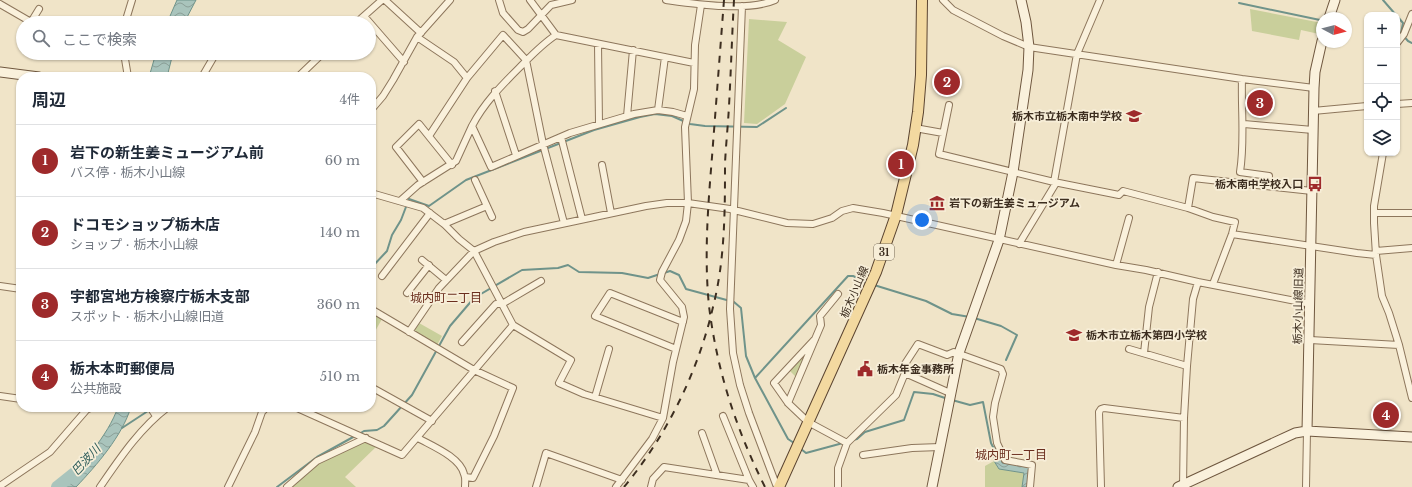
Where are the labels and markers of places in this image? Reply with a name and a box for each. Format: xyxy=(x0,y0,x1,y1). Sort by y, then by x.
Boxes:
pin: 2 xyxy=(934,67,960,97)
pin: 3 xyxy=(1247,88,1273,118)
school or university icon: 栃木市立栃木南中学校 xyxy=(1125,107,1143,125)
place label: 栃木市立栃木南中学校 xyxy=(1012,109,1122,123)
pin: 1 xyxy=(888,149,914,179)
bus stop icon: 栃木南中学校入口 xyxy=(1306,175,1324,193)
place label: 栃木南中学校入口 xyxy=(1215,177,1303,191)
museum icon: 岩下の新生姜ミュージアム xyxy=(928,194,946,212)
place label: 岩下の新生姜ミュージアム xyxy=(949,196,1080,210)
school or university icon: 栃木市立栃木第四小学校 xyxy=(1065,326,1083,344)
place label: 栃木市立栃木第四小学校 xyxy=(1086,328,1207,342)
public building icon: 栃木年金事務所 xyxy=(856,360,874,378)
place label: 栃木年金事務所 xyxy=(877,362,954,376)
pin: 4 xyxy=(1373,400,1399,430)

